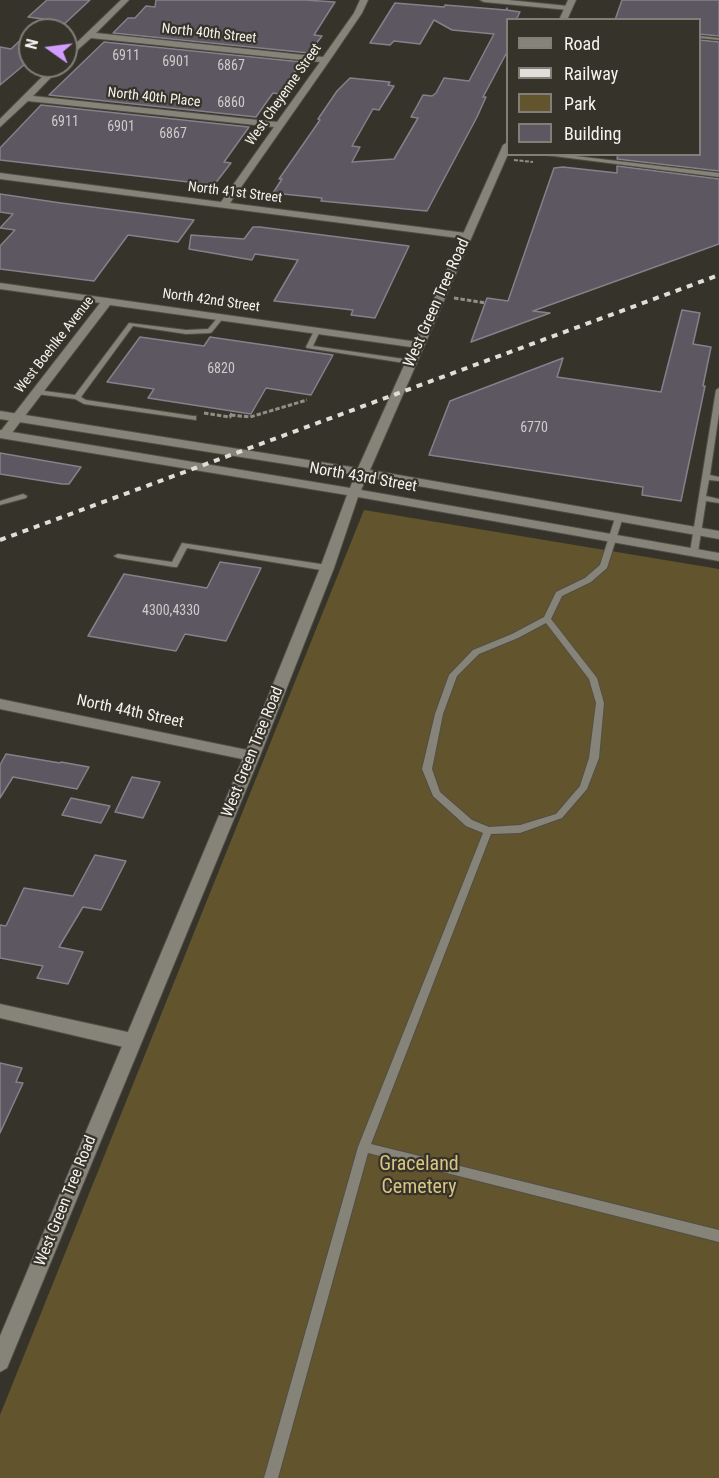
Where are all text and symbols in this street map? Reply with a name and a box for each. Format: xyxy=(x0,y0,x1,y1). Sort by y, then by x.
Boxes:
north arrow xyxy=(18,18,78,78)
legend xyxy=(506,18,701,156)
street label: North 40th Street xyxy=(161,21,257,47)
text: Road xyxy=(564,33,600,54)
text: N xyxy=(22,37,42,51)
street label: West Cheyenne Street xyxy=(243,41,325,149)
house number: 6911 xyxy=(112,48,140,64)
house number: 6901 xyxy=(162,54,190,70)
house number: 6867 xyxy=(217,58,245,74)
text: Railway xyxy=(564,63,618,84)
street label: North 40th Place xyxy=(107,85,201,111)
text: Park xyxy=(564,93,596,114)
house number: 6860 xyxy=(217,95,245,111)
house number: 6911 xyxy=(51,114,79,130)
house number: 6901 xyxy=(107,119,135,135)
text: Building xyxy=(564,123,621,144)
house number: 6867 xyxy=(159,126,187,142)
street label: North 41st Street xyxy=(187,179,283,207)
street label: West Green Tree Road xyxy=(400,236,474,370)
street label: North 42nd Street xyxy=(161,286,261,316)
street label: West Boehlke Avenue xyxy=(12,293,98,397)
house number: 6820 xyxy=(207,361,235,377)
house number: 6770 xyxy=(520,420,548,436)
street label: North 43rd Street xyxy=(308,459,418,497)
house number: 4300,4330 xyxy=(142,603,200,619)
street label: West Green Tree Road xyxy=(218,684,288,820)
street label: North 44th Street xyxy=(75,691,185,733)
street label: West Green Tree Road xyxy=(31,1133,101,1269)
park label: Graceland Cemetery xyxy=(379,1153,459,1200)

